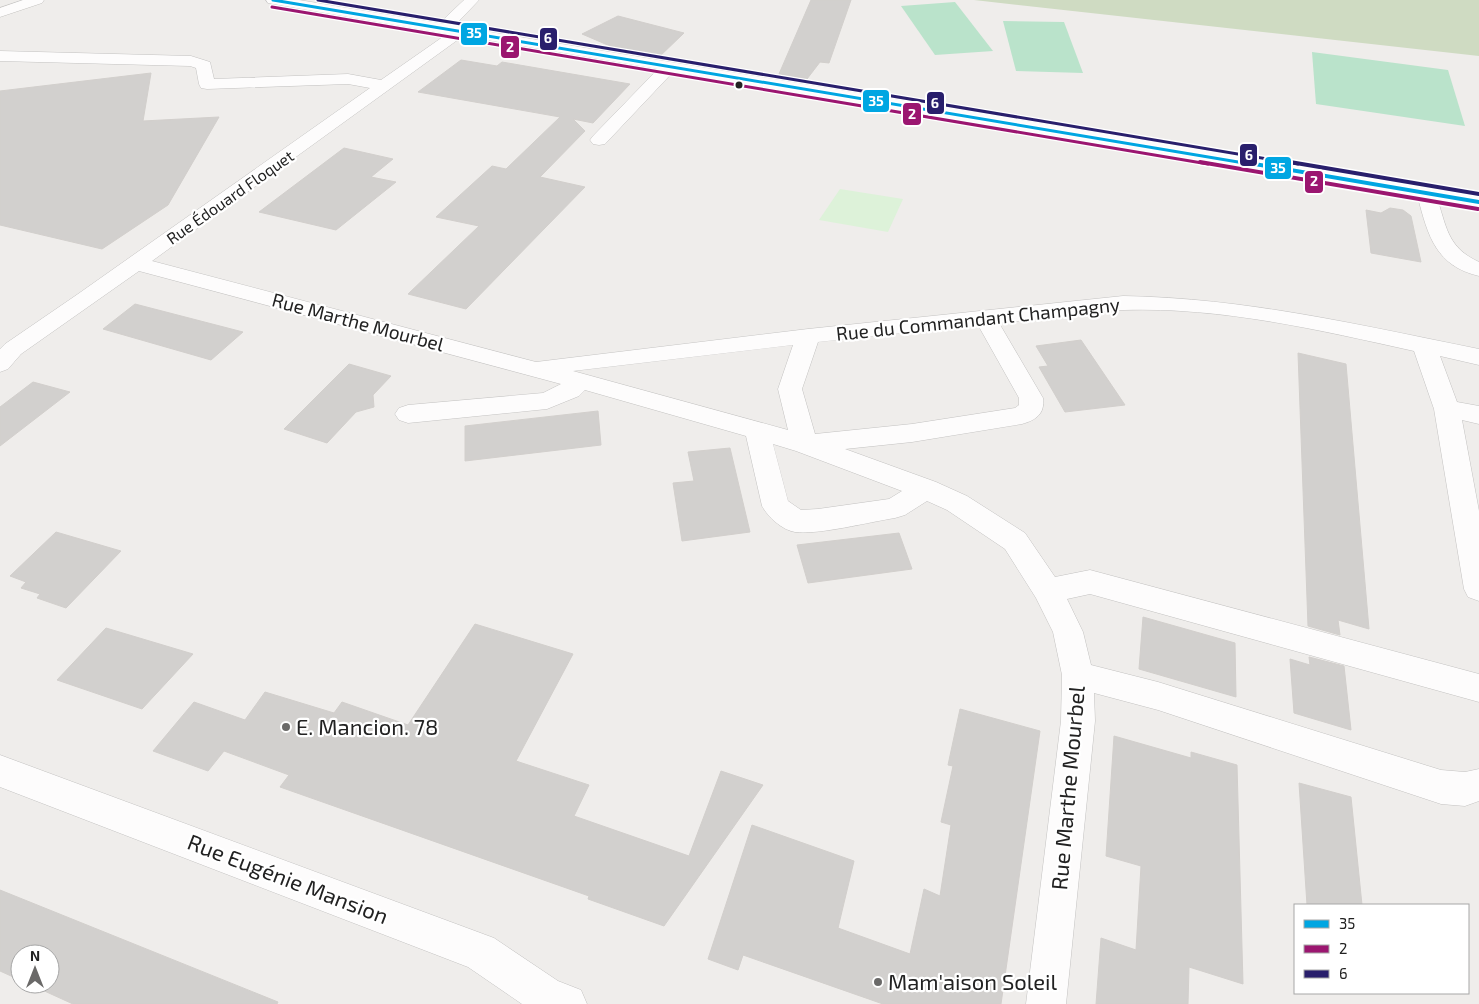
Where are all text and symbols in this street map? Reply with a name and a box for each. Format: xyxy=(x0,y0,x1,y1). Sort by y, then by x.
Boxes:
line badge: 35 xyxy=(460,22,488,46)
text: 35 xyxy=(466,24,482,41)
line badge: 6 xyxy=(539,27,558,51)
text: 6 xyxy=(544,29,552,46)
line badge: 2 xyxy=(500,35,520,59)
text: 2 xyxy=(506,38,514,55)
unlabelled marker xyxy=(734,80,744,90)
line badge: 35 xyxy=(862,89,890,113)
line badge: 6 xyxy=(926,91,945,115)
text: 35 xyxy=(868,92,884,109)
text: 6 xyxy=(931,94,939,111)
line badge: 2 xyxy=(902,102,922,126)
text: 2 xyxy=(908,105,916,122)
line badge: 6 xyxy=(1239,143,1258,167)
street label: Rue Édouard Floquet xyxy=(163,146,297,248)
text: 6 xyxy=(1245,146,1253,163)
line badge: 35 xyxy=(1264,156,1292,180)
text: 35 xyxy=(1270,159,1286,176)
line badge: 2 xyxy=(1304,170,1324,194)
text: 2 xyxy=(1310,172,1318,189)
street label: Rue Marthe Mourbel xyxy=(270,287,447,356)
street label: Rue du Commandant Champagny xyxy=(835,292,1121,345)
street label: Rue Marthe Mourbel xyxy=(1045,684,1089,891)
place label: E. Mancion. 78 xyxy=(296,713,438,739)
marker: E. Mancion. 78 xyxy=(280,721,292,733)
street label: Rue Eugénie Mansion xyxy=(184,828,392,928)
legend xyxy=(1294,904,1469,994)
text: 35 xyxy=(1339,914,1355,932)
text: 2 xyxy=(1339,939,1347,957)
north arrow xyxy=(10,944,60,994)
text: N xyxy=(30,947,40,964)
text: 6 xyxy=(1339,964,1348,982)
place label: Mam'aison Soleil xyxy=(888,968,1058,994)
marker: Mam'aison Soleil xyxy=(872,976,884,988)

